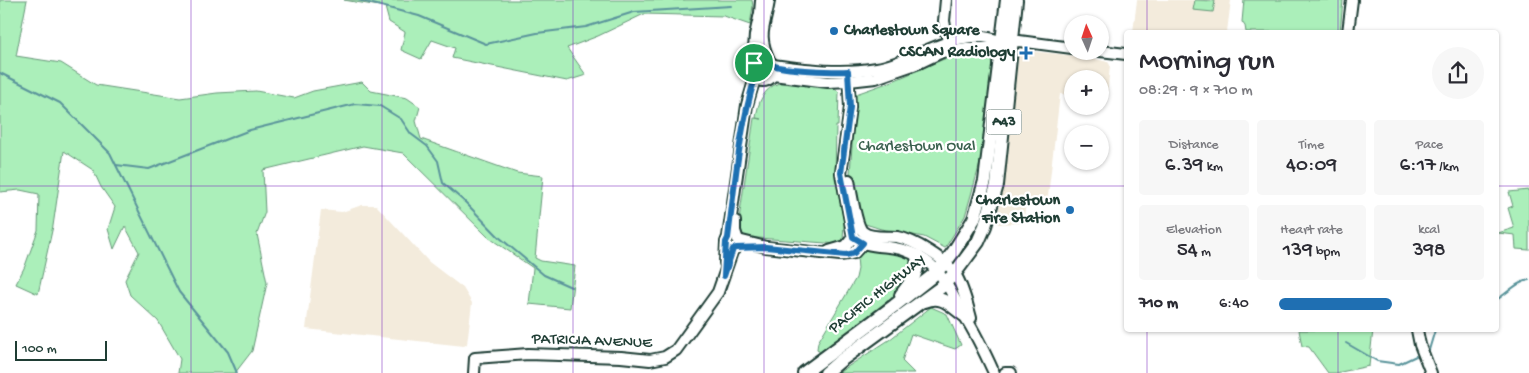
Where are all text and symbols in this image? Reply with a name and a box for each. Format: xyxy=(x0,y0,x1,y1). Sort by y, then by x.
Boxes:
north arrow xyxy=(1064,15,1109,60)
map controls xyxy=(1064,15,1109,170)
place label: Charlestown Square xyxy=(843,22,980,41)
marker: Charlestown Square xyxy=(828,25,840,37)
pin xyxy=(733,42,775,84)
place label: CSCAN Radiology xyxy=(898,44,1015,63)
marker: CSCAN Radiology xyxy=(1019,46,1033,60)
text: Morning run xyxy=(1139,46,1274,79)
button: share xyxy=(1432,47,1484,99)
icon: arrive xyxy=(740,49,768,77)
button: + xyxy=(1064,70,1109,115)
text: 08:29 · 9 × 710 m xyxy=(1139,82,1253,101)
road number: A43 xyxy=(986,110,1022,134)
button: − xyxy=(1064,125,1109,170)
text: Distance xyxy=(1169,137,1219,154)
text: Time xyxy=(1299,137,1324,154)
text: Pace xyxy=(1415,137,1443,154)
park label: Charlestown Oval xyxy=(858,138,976,157)
text: 6.39 xyxy=(1165,154,1203,179)
text: 40:09 xyxy=(1286,154,1337,179)
text: 6:17 xyxy=(1399,154,1436,179)
text: km xyxy=(1203,159,1223,176)
text: /km xyxy=(1436,159,1459,176)
place label: Charlestown Fire Station xyxy=(975,192,1060,229)
marker: Charlestown Fire Station xyxy=(1064,204,1076,216)
text: Elevation xyxy=(1166,222,1222,239)
text: Heart rate xyxy=(1280,222,1343,239)
text: kcal xyxy=(1418,222,1440,239)
text: 54 xyxy=(1177,239,1198,264)
text: 139 xyxy=(1283,239,1313,264)
text: 398 xyxy=(1413,239,1446,264)
text: m xyxy=(1198,244,1211,261)
text: bpm xyxy=(1313,244,1340,261)
street label: PACIFIC HIGHWAY xyxy=(825,251,930,339)
text: 710 m xyxy=(1139,295,1178,314)
text: 6:40 xyxy=(1219,295,1249,314)
street label: PATRICIA AVENUE xyxy=(531,330,653,354)
scale bar xyxy=(15,338,108,361)
text: 100 m xyxy=(22,341,57,358)

